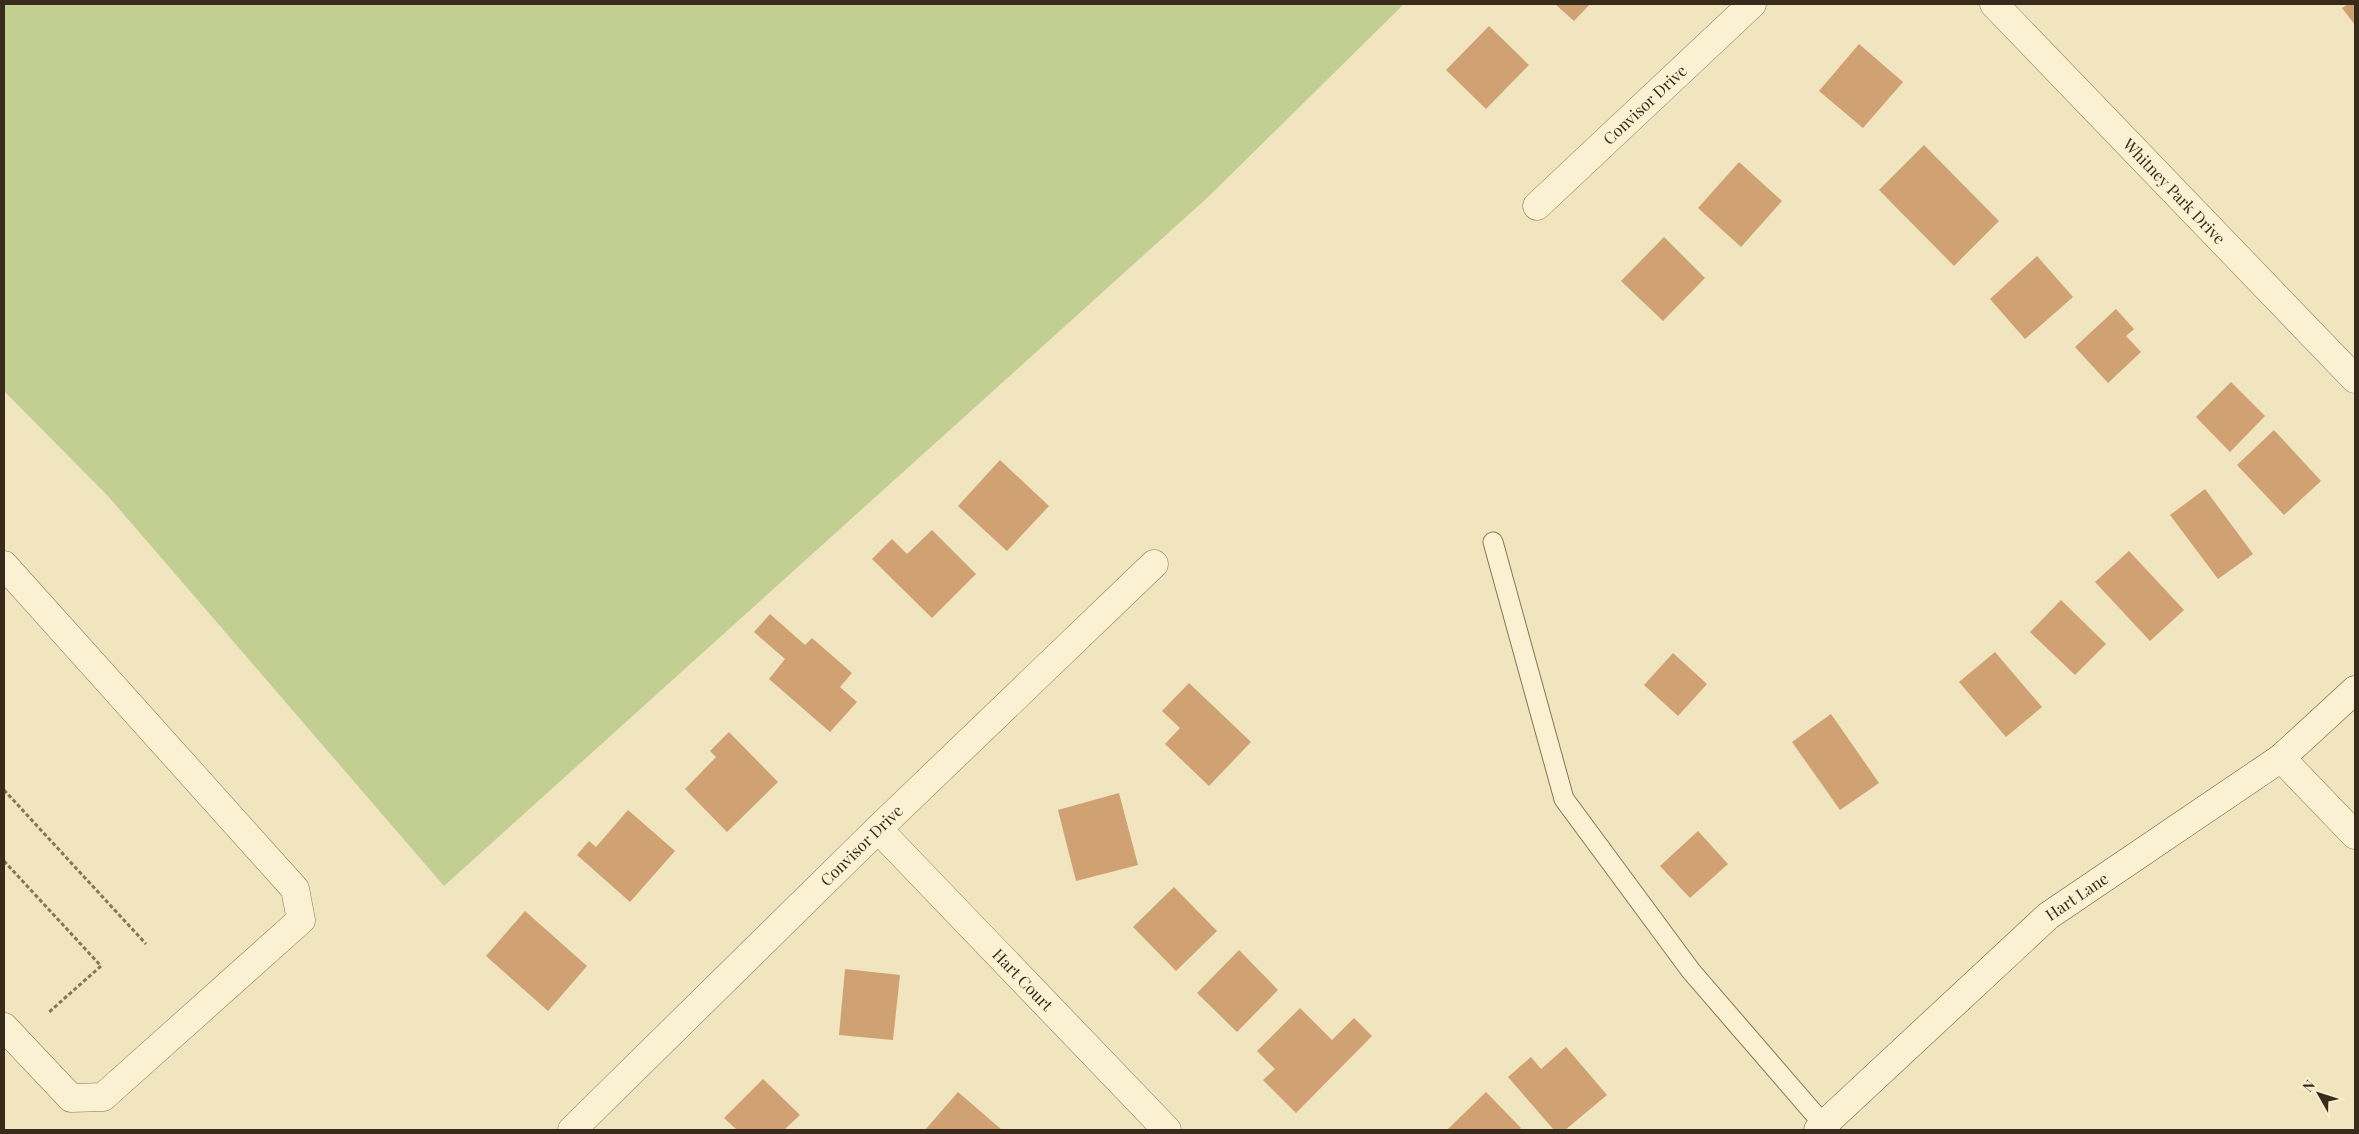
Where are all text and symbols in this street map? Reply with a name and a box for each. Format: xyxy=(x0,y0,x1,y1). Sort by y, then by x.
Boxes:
street label: Convisor Drive xyxy=(1598,60,1691,149)
street label: Whitney Park Drive xyxy=(2118,133,2230,248)
street label: Convisor Drive xyxy=(815,800,907,890)
street label: Hart Lane xyxy=(2041,867,2112,925)
street label: Hart Court xyxy=(988,944,1058,1015)
north arrow xyxy=(2294,1069,2344,1119)
text: N xyxy=(2298,1076,2319,1095)

